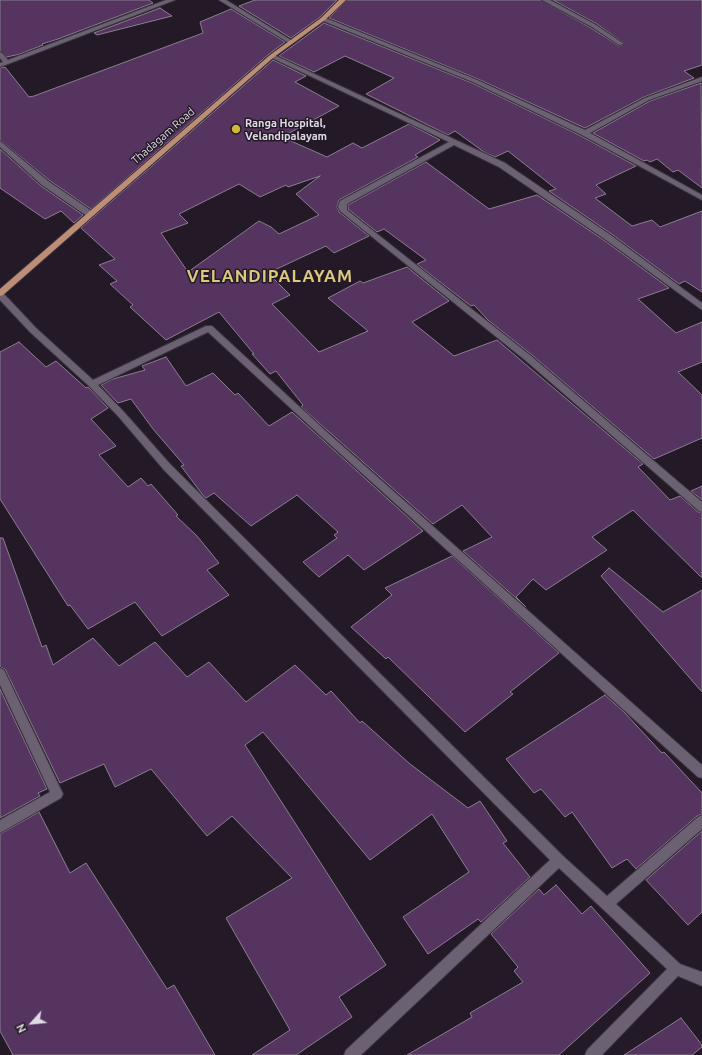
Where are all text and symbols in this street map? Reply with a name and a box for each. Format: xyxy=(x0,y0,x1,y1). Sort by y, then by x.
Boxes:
street label: Thadagam Road xyxy=(129,105,197,167)
place label: Ranga Hospital, Velandipalayam xyxy=(245,116,327,142)
marker: Ranga Hospital, Velandipalayam xyxy=(230,123,242,135)
district label: VELANDIPALAYAM xyxy=(187,266,353,286)
north arrow xyxy=(12,1003,52,1043)
text: N xyxy=(14,1022,29,1035)

